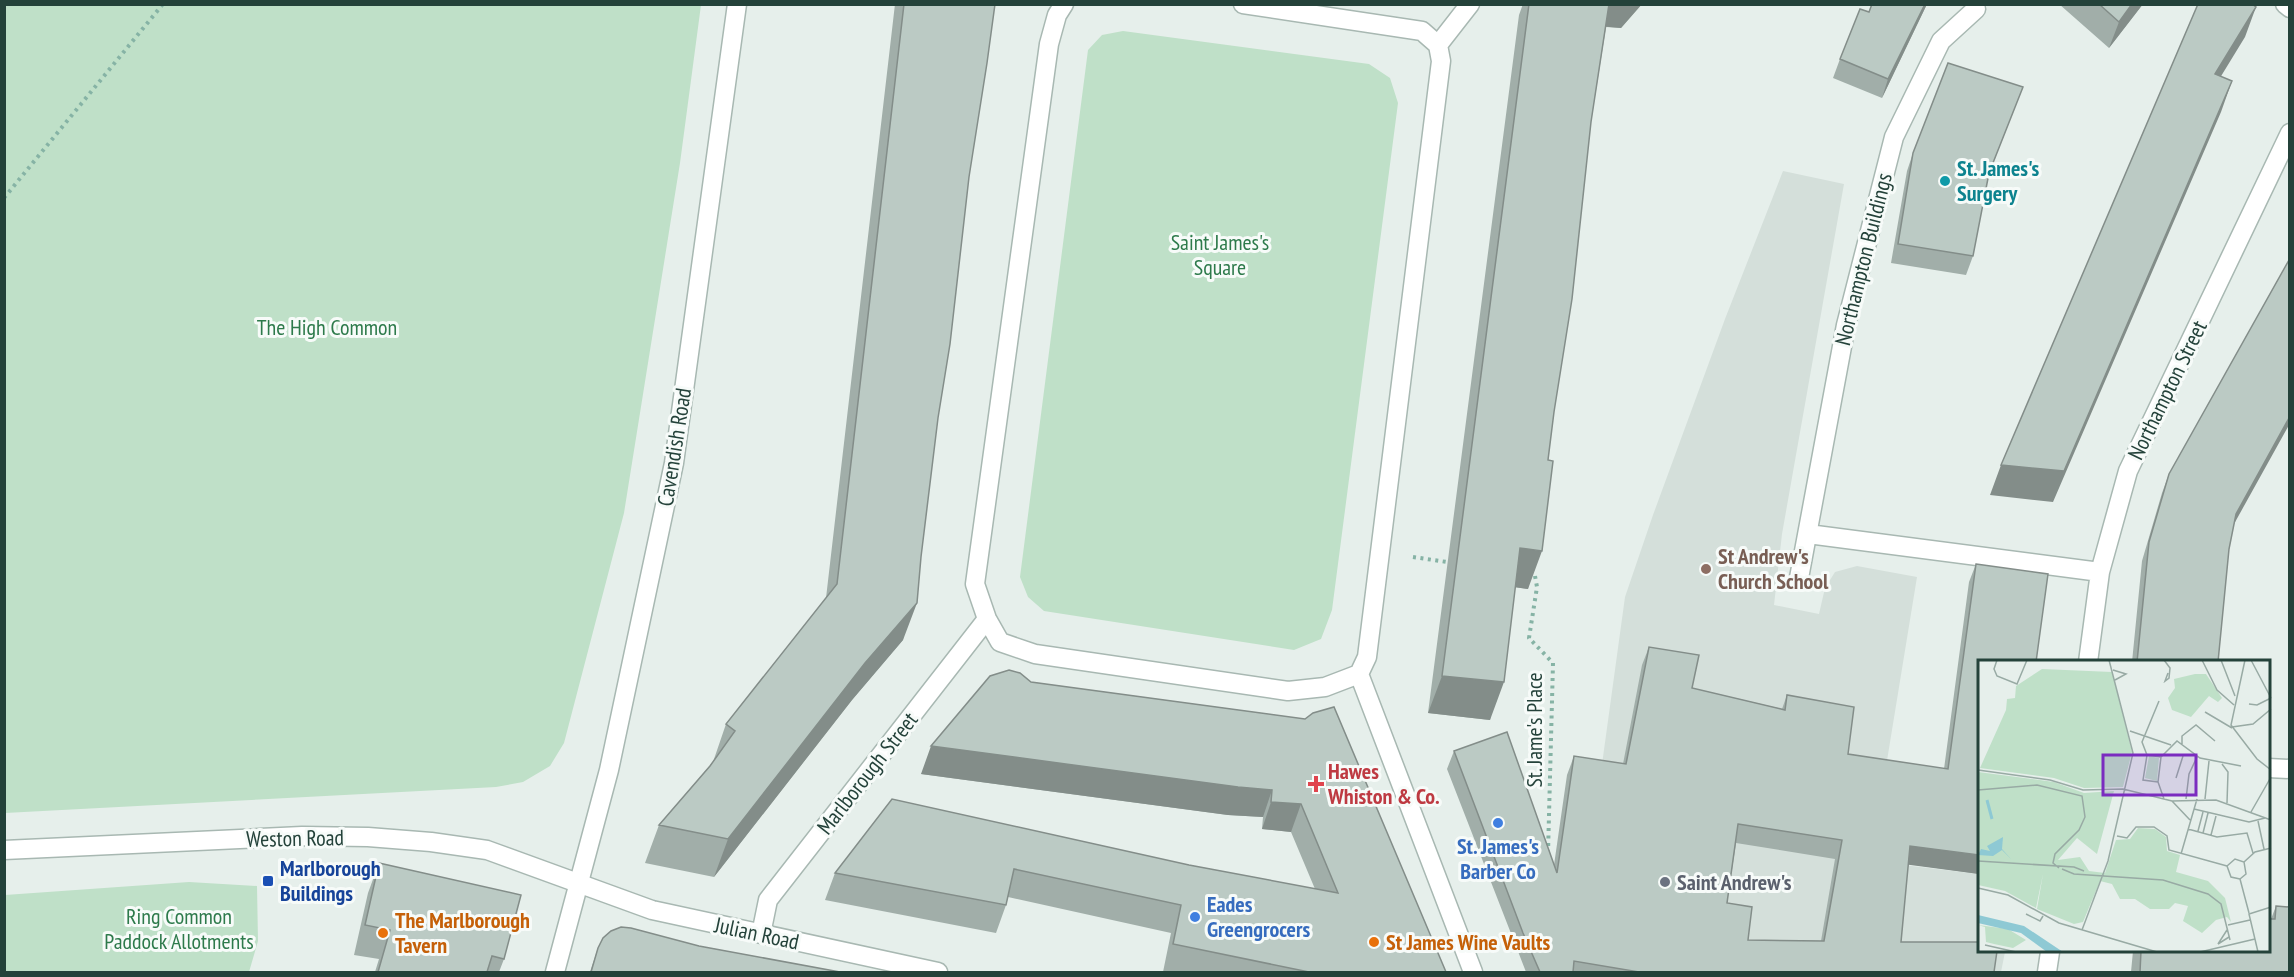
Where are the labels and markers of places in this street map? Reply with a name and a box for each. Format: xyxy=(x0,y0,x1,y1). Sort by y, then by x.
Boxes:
place label: St. James's Surgery xyxy=(1957,154,2039,207)
marker: St. James's Surgery xyxy=(1938,174,1952,188)
place label: St Andrew's Church School xyxy=(1718,542,1829,595)
marker: St Andrew's Church School xyxy=(1699,562,1713,576)
place label: Hawes Whiston & Co. xyxy=(1327,757,1440,810)
marker: Hawes Whiston & Co. xyxy=(1309,777,1323,791)
marker: St. James's Barber Co xyxy=(1491,816,1505,830)
place label: St. James's Barber Co xyxy=(1457,832,1539,885)
place label: Marlborough Buildings xyxy=(280,854,381,907)
place label: Saint Andrew's xyxy=(1677,868,1792,896)
marker: Marlborough Buildings xyxy=(261,874,275,888)
marker: Saint Andrew's xyxy=(1658,875,1672,889)
place label: Eades Greengrocers xyxy=(1207,890,1310,943)
place label: The Marlborough Tavern xyxy=(395,906,530,959)
marker: Eades Greengrocers xyxy=(1188,910,1202,924)
marker: The Marlborough Tavern xyxy=(376,926,390,940)
place label: St James Wine Vaults xyxy=(1386,928,1550,956)
marker: St James Wine Vaults xyxy=(1367,935,1381,949)

